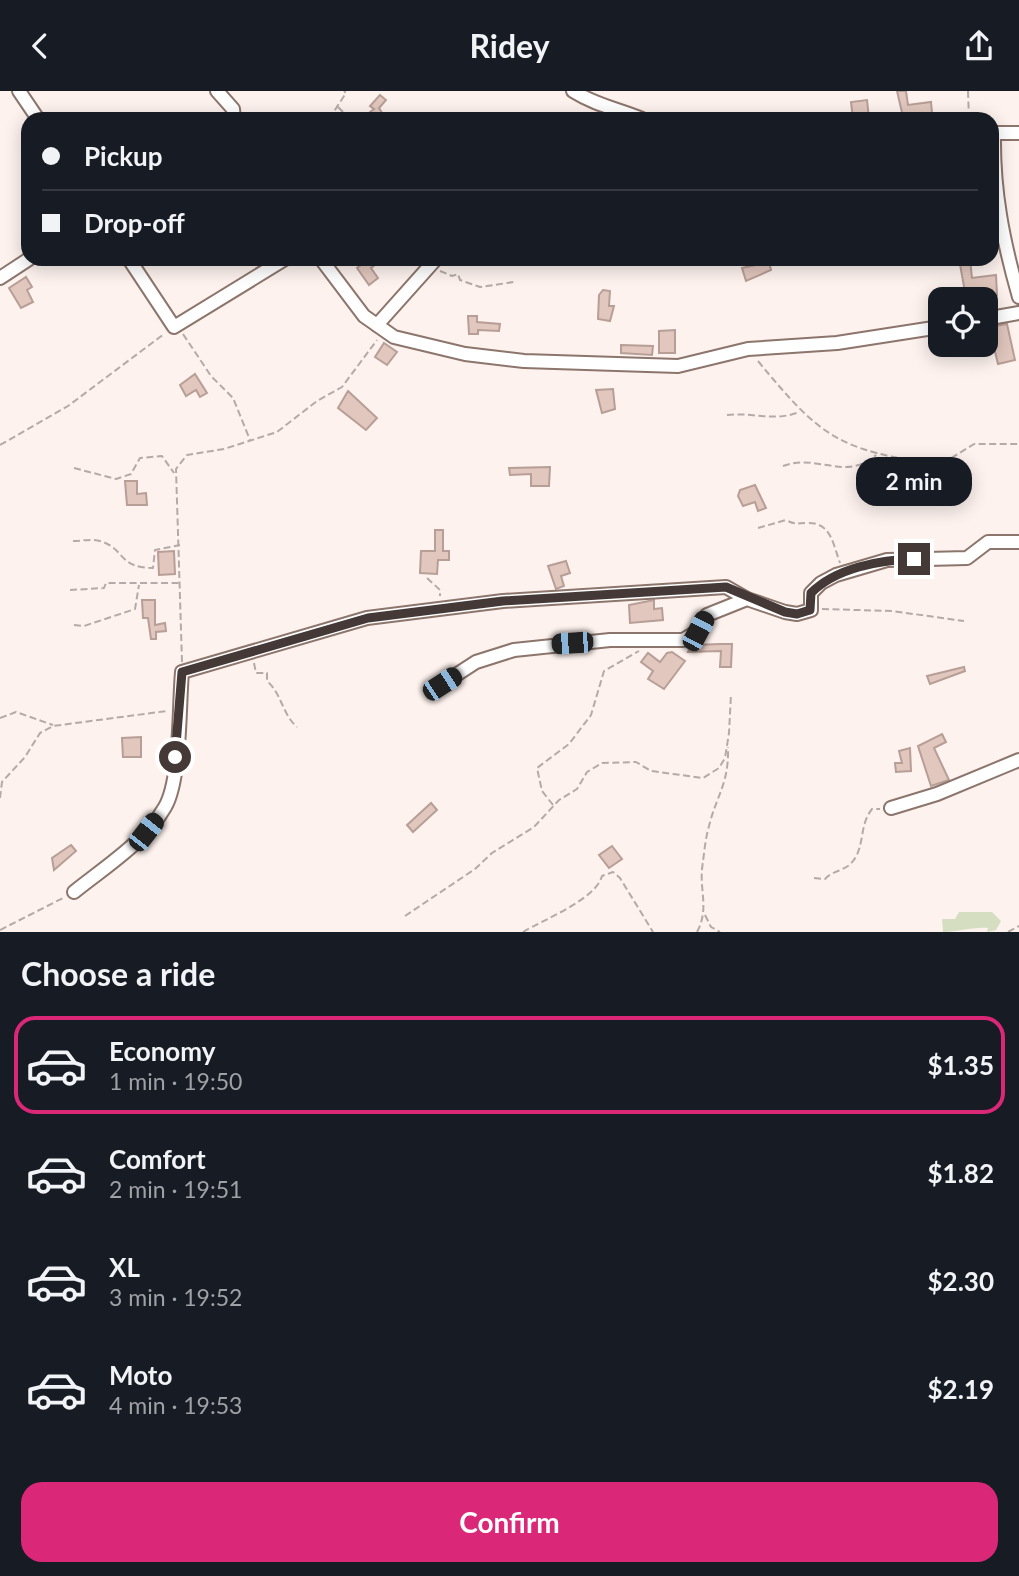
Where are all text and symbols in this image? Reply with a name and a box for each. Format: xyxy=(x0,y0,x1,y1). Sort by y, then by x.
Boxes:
text: Ridey xyxy=(469,26,550,65)
icon: back xyxy=(21,27,59,65)
icon: share xyxy=(960,27,998,65)
text: Pickup xyxy=(84,140,163,172)
text: Drop-off xyxy=(84,207,185,239)
map controls xyxy=(928,287,998,357)
button: locate xyxy=(928,287,998,357)
callout: 2 min xyxy=(856,457,972,507)
text: 2 min xyxy=(885,467,943,495)
route end xyxy=(898,543,930,575)
car xyxy=(679,608,718,654)
car xyxy=(551,631,594,655)
car xyxy=(419,664,466,704)
route start xyxy=(159,741,191,773)
car xyxy=(125,809,168,855)
text: Choose a ride xyxy=(21,954,215,993)
icon: car xyxy=(25,1034,88,1097)
text: Economy xyxy=(109,1035,215,1067)
text: $1.35 xyxy=(928,1049,994,1081)
text: 1 min · 19:50 xyxy=(109,1067,242,1095)
icon: car xyxy=(25,1142,88,1205)
text: Comfort xyxy=(109,1143,206,1175)
text: $1.82 xyxy=(928,1157,994,1189)
text: 2 min · 19:51 xyxy=(109,1175,242,1203)
icon: car xyxy=(25,1250,88,1313)
text: XL xyxy=(109,1251,140,1283)
text: $2.30 xyxy=(928,1265,994,1297)
text: 3 min · 19:52 xyxy=(109,1283,242,1311)
icon: car xyxy=(25,1358,88,1421)
text: Moto xyxy=(109,1359,172,1391)
text: $2.19 xyxy=(928,1373,994,1405)
text: 4 min · 19:53 xyxy=(109,1391,242,1419)
button: Confirm xyxy=(21,1482,998,1562)

